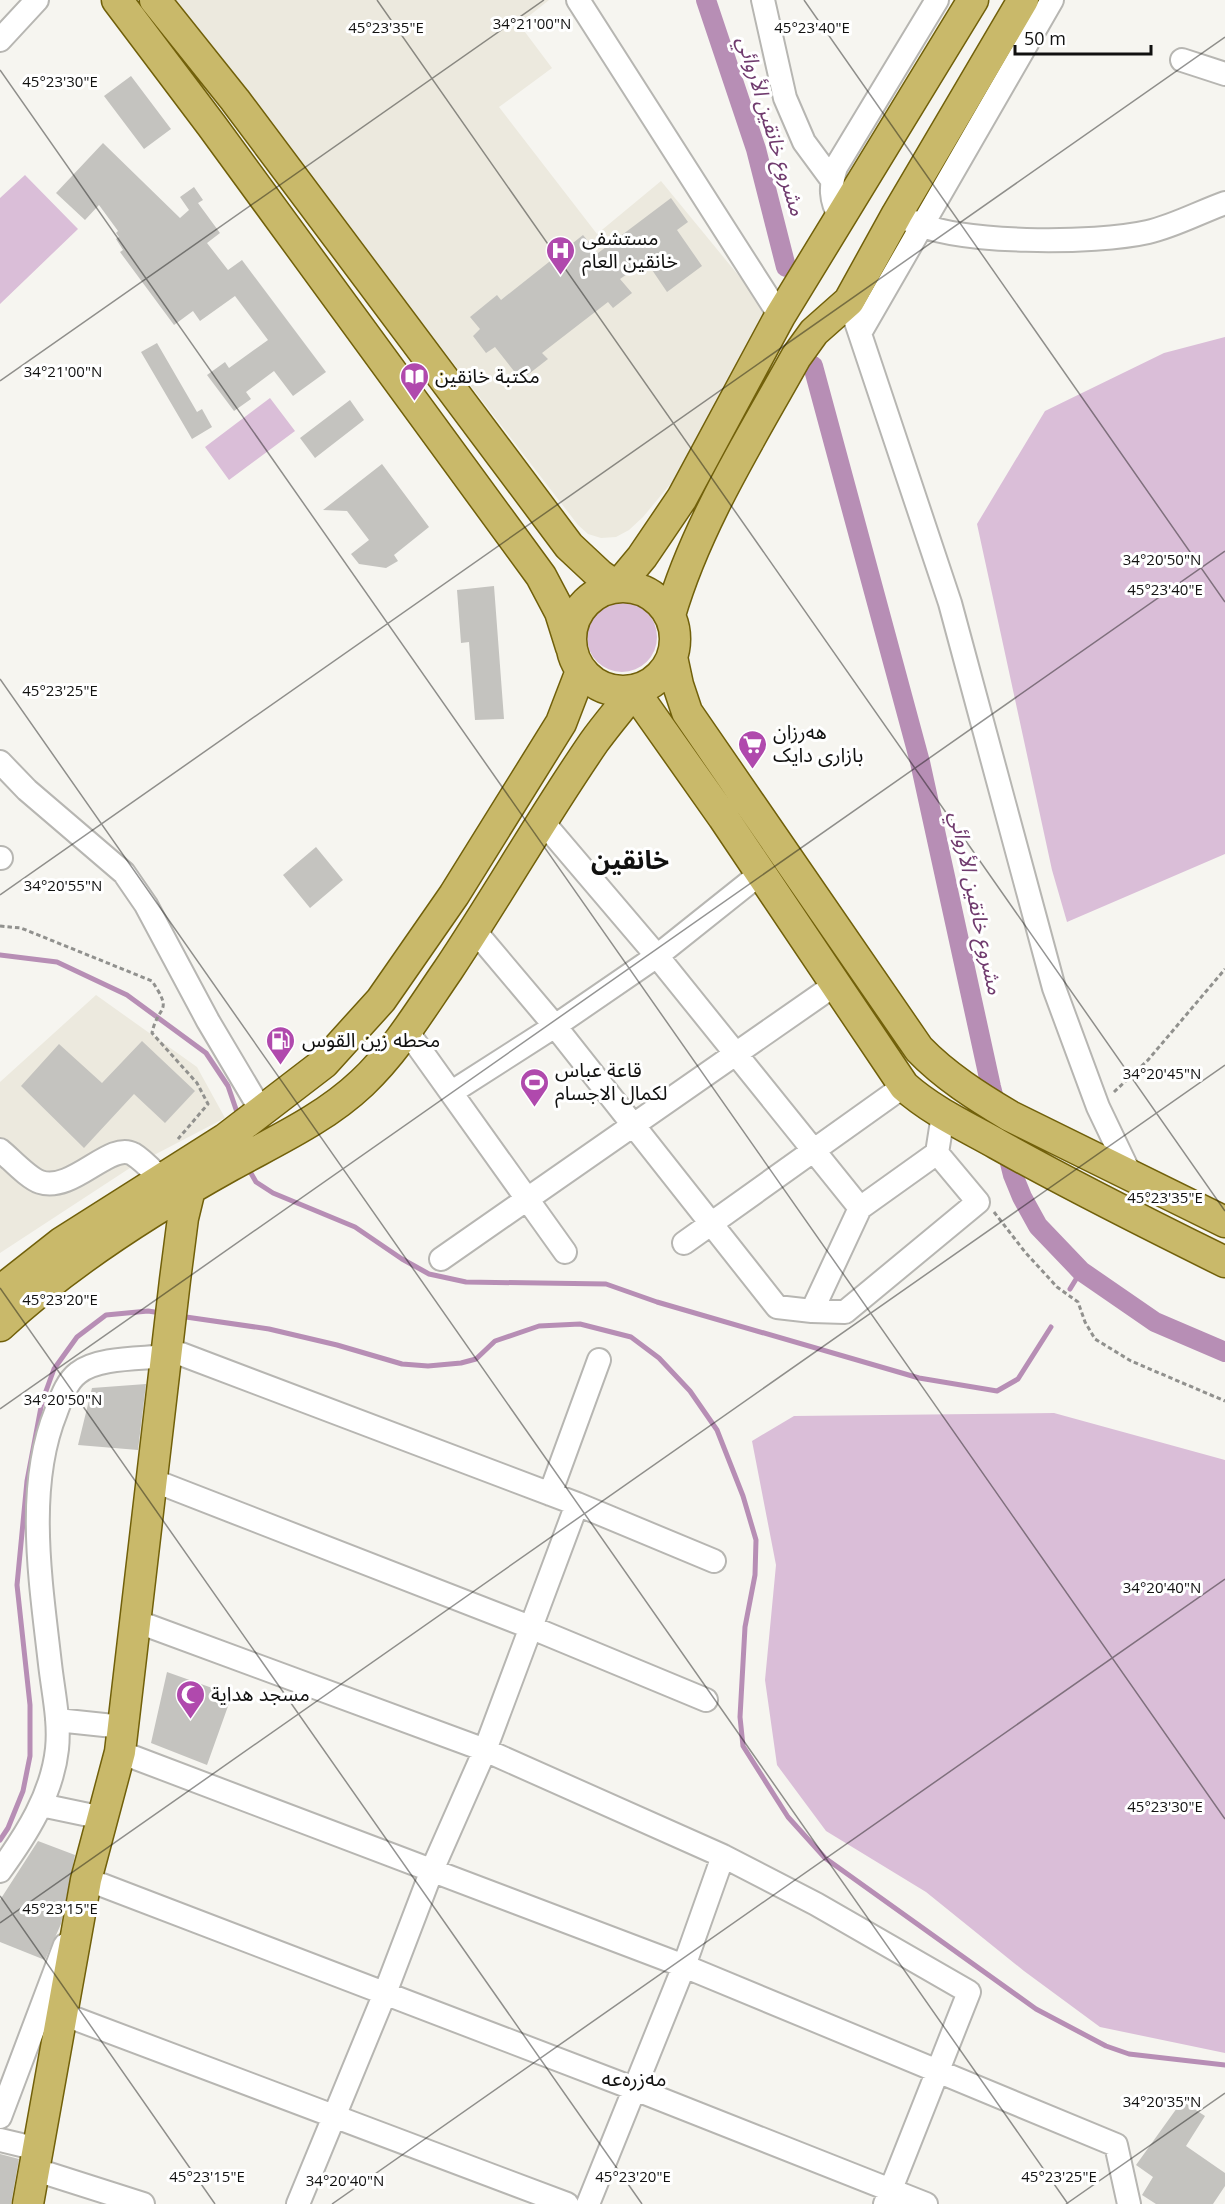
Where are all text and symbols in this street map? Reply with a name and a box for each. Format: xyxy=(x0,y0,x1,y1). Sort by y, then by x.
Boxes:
text: 34°21'00"N xyxy=(493,13,571,33)
text: 45°23'35"E xyxy=(348,17,424,37)
text: 45°23'40"E xyxy=(774,17,850,37)
scale bar xyxy=(1015,18,1152,56)
text: 50 m xyxy=(1024,26,1066,50)
water label: مشروع خانقين الأروائي xyxy=(728,33,813,220)
text: 45°23'30"E xyxy=(22,71,98,91)
place label: مستشفى خانقين العام xyxy=(582,224,678,276)
hospital icon: مستشفى خانقين العام xyxy=(545,234,577,276)
library icon: مكتبة خانقين xyxy=(398,360,430,402)
text: 34°21'00"N xyxy=(24,361,102,381)
place label: مكتبة خانقين xyxy=(435,362,540,389)
text: 34°20'50"N xyxy=(1123,549,1201,569)
text: 45°23'40"E xyxy=(1127,579,1203,599)
text: 45°23'25"E xyxy=(22,680,98,700)
place label: هەرزان بازاری دایک xyxy=(773,718,863,768)
supermarket icon: هەرزان بازاری دایک xyxy=(736,728,768,770)
water label: مشروع خانقين الأروائي xyxy=(941,809,1010,997)
district label: خانقين xyxy=(591,841,669,877)
text: 34°20'55"N xyxy=(24,875,102,895)
fuel station icon: محطه زين القوس xyxy=(265,1024,297,1066)
place label: محطه زين القوس xyxy=(302,1026,440,1053)
place label: قاعة عباس لكمال الاجسام xyxy=(555,1056,668,1108)
text: 34°20'45"N xyxy=(1123,1063,1201,1083)
sports icon: قاعة عباس لكمال الاجسام xyxy=(518,1066,550,1108)
text: 45°23'35"E xyxy=(1127,1187,1203,1207)
text: 45°23'20"E xyxy=(22,1289,98,1309)
text: 34°20'50"N xyxy=(24,1389,102,1409)
text: 34°20'40"N xyxy=(1123,1577,1201,1597)
mosque icon: مسجد هداية xyxy=(174,1678,206,1720)
place label: مسجد هداية xyxy=(211,1680,310,1707)
text: 45°23'30"E xyxy=(1127,1796,1203,1816)
text: 45°23'15"E xyxy=(22,1898,98,1918)
district label: مەزرەعە xyxy=(601,2064,667,2092)
text: 34°20'35"N xyxy=(1123,2091,1201,2111)
text: 45°23'15"E xyxy=(169,2166,245,2186)
text: 45°23'20"E xyxy=(595,2166,671,2186)
text: 45°23'25"E xyxy=(1021,2166,1097,2186)
text: 34°20'40"N xyxy=(306,2170,384,2190)

